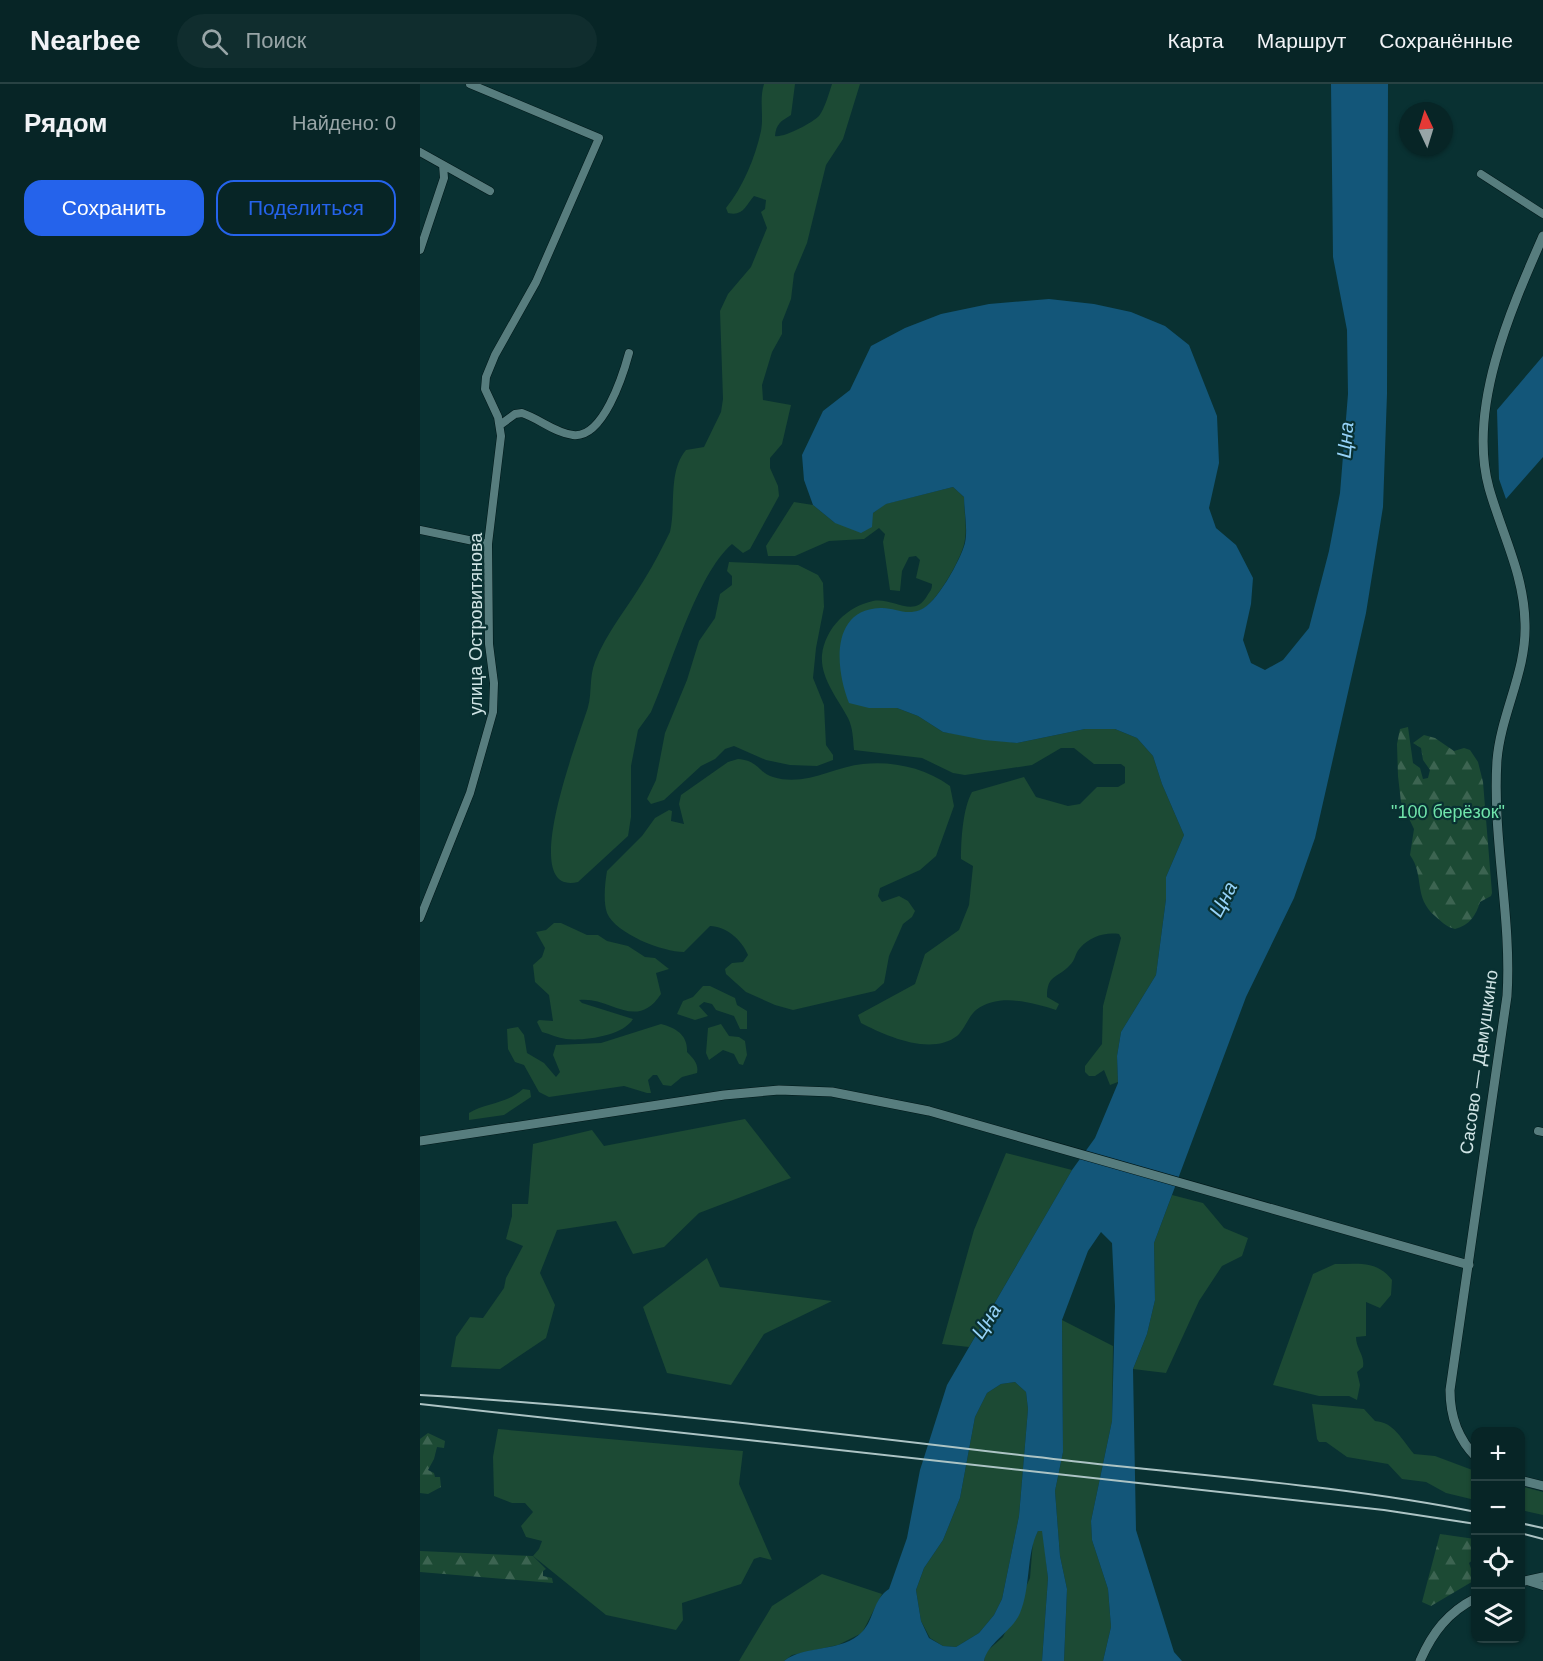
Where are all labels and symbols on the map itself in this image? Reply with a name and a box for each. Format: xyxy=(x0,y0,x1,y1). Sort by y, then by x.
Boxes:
north arrow xyxy=(1399,102,1453,156)
water label: Цна xyxy=(1332,421,1358,459)
street label: улица Островитянова xyxy=(466,532,486,715)
park label: "100 берёзок" xyxy=(1391,802,1505,822)
water label: Цна xyxy=(1205,878,1241,920)
street label: Сасово — Демушкино xyxy=(1456,969,1502,1155)
water label: Цна xyxy=(967,1300,1005,1342)

